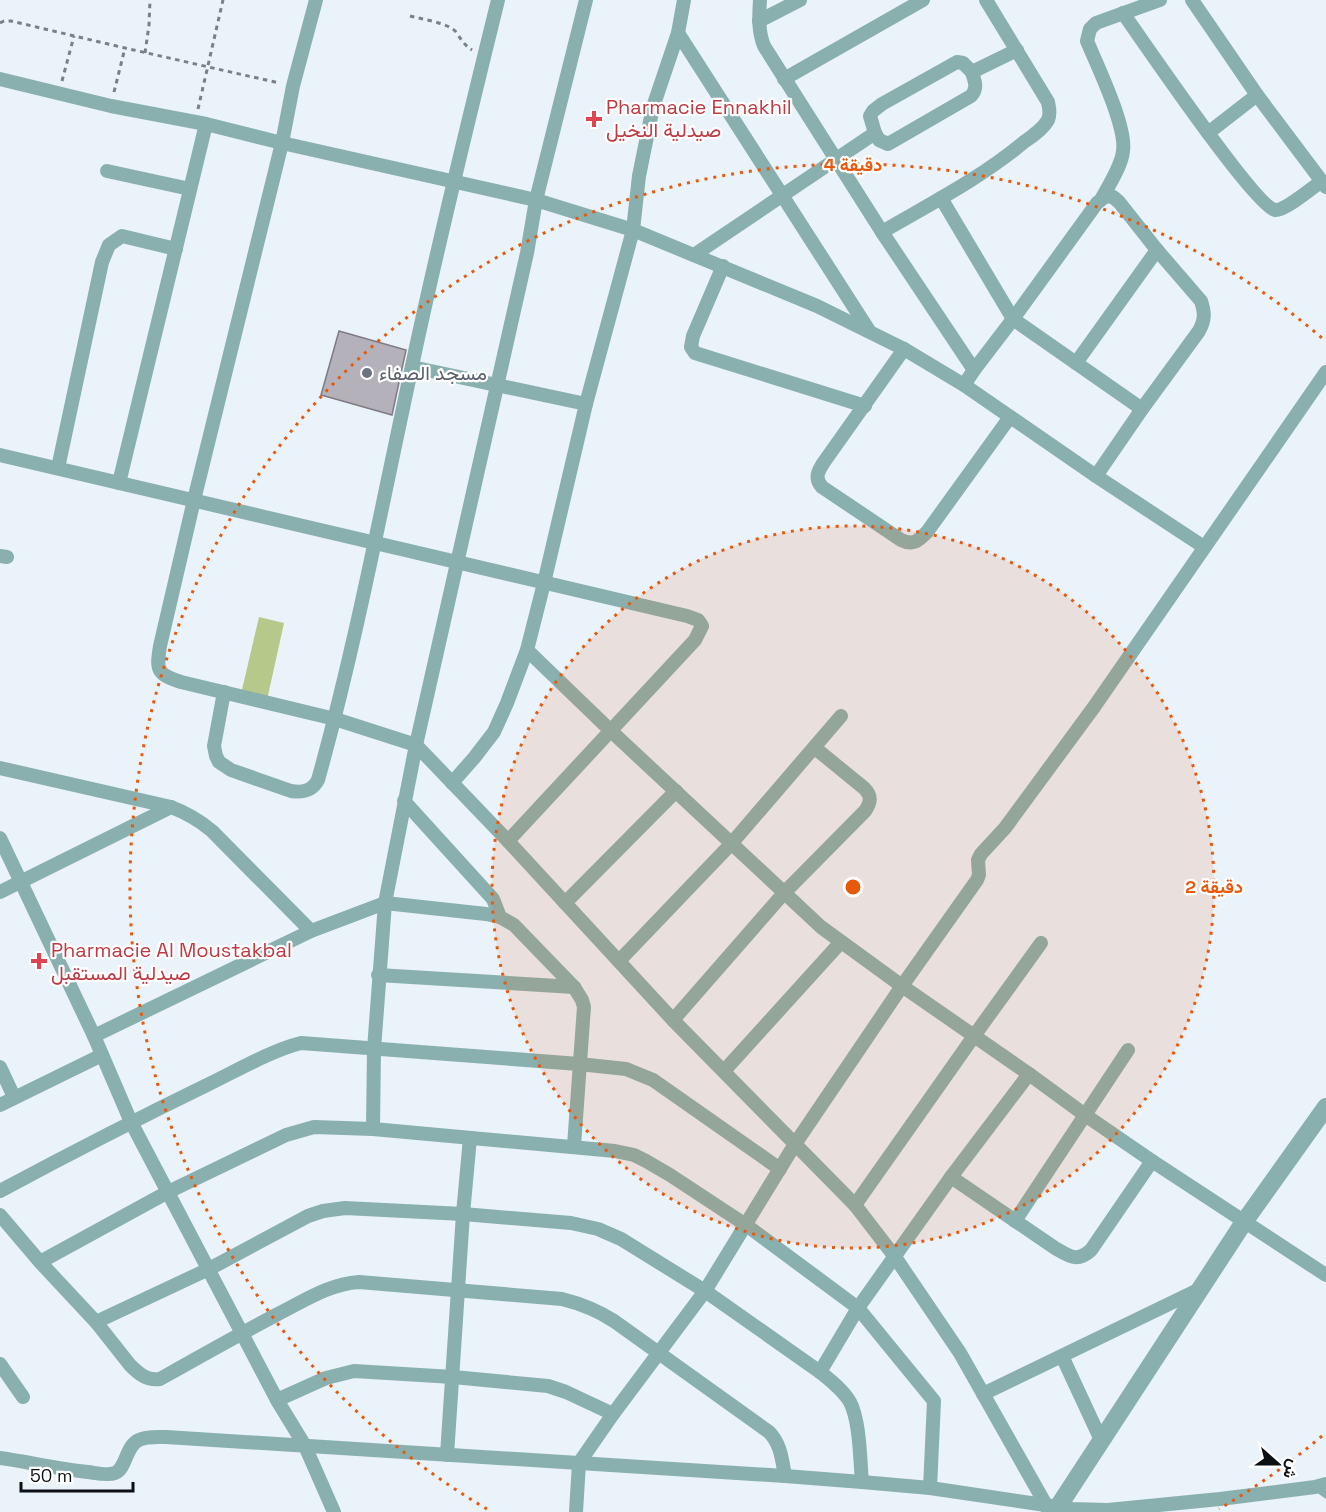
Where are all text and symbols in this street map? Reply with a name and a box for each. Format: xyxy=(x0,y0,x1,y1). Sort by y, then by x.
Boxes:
place label: Pharmacie Ennakhil صيدلية النخيل xyxy=(606,94,792,143)
marker: Pharmacie Ennakhil صيدلية النخيل xyxy=(587,112,601,126)
text: 4 دقيقة xyxy=(824,153,882,176)
place label: مسجد الصفاء xyxy=(379,360,487,386)
marker: مسجد الصفاء xyxy=(360,366,374,380)
text: 2 دقيقة xyxy=(1185,875,1243,898)
centre of rings xyxy=(843,877,863,897)
place label: Pharmacie Al Moustakbal صيدلية المستقبل xyxy=(51,937,292,986)
marker: Pharmacie Al Moustakbal صيدلية المستقبل xyxy=(32,954,46,968)
north arrow xyxy=(1248,1434,1308,1494)
scale bar xyxy=(21,1455,134,1493)
text: ش xyxy=(1278,1456,1305,1482)
text: 50 m xyxy=(30,1464,72,1487)

